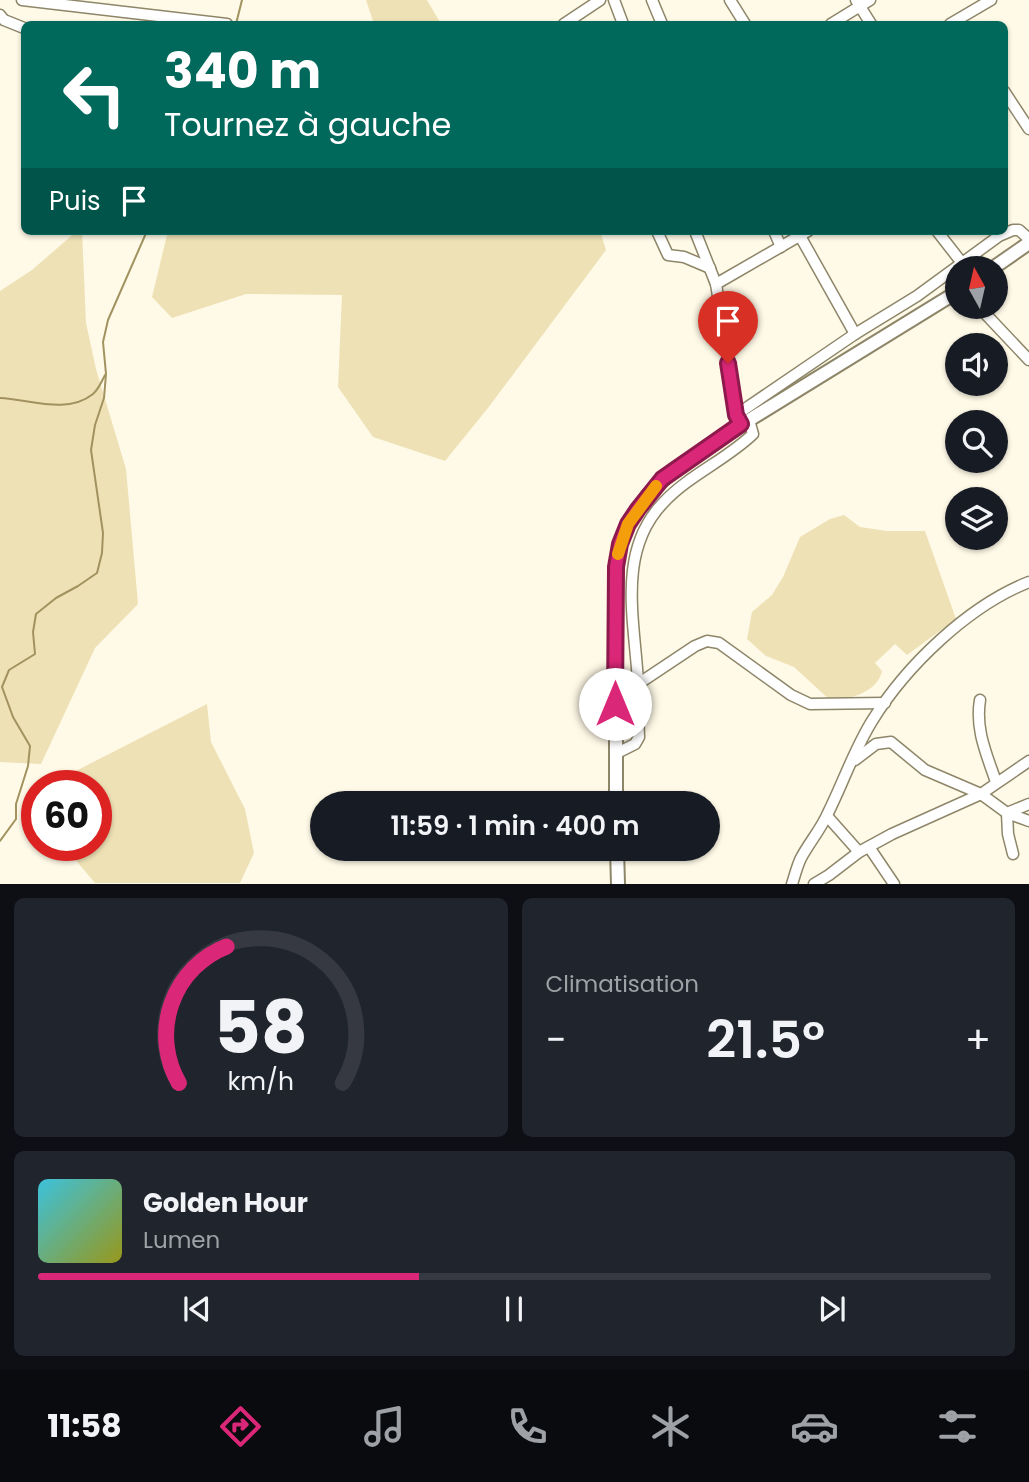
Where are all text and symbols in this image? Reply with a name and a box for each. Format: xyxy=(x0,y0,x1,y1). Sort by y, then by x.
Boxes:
text: 340 m xyxy=(164,37,321,105)
icon: left xyxy=(49,49,140,140)
text: Tournez à gauche xyxy=(164,102,451,147)
icon: arrive xyxy=(115,182,153,220)
text: Puis xyxy=(49,183,101,219)
north arrow xyxy=(945,256,1008,318)
map controls xyxy=(945,256,1008,550)
pin xyxy=(698,291,758,363)
icon: arrive xyxy=(709,302,747,340)
button: sound xyxy=(945,333,1008,396)
button: search xyxy=(945,410,1008,473)
button: layers xyxy=(945,487,1008,550)
position arrow xyxy=(578,667,652,741)
speed limit sign: 60 xyxy=(21,770,112,861)
text: 11:59 · 1 min · 400 m xyxy=(391,808,639,844)
text: Climatisation xyxy=(546,968,699,1000)
text: 58 xyxy=(214,978,308,1079)
text: 21.5° xyxy=(706,1003,825,1076)
text: − xyxy=(546,1013,566,1066)
text: + xyxy=(965,1013,991,1066)
text: km/h xyxy=(227,1064,294,1099)
text: Golden Hour xyxy=(143,1185,308,1221)
text: Lumen xyxy=(143,1224,220,1256)
icon: previous xyxy=(178,1290,216,1328)
icon: pause xyxy=(495,1290,533,1328)
icon: next xyxy=(813,1290,851,1328)
icon: directions xyxy=(216,1402,265,1451)
icon: music xyxy=(360,1402,409,1451)
icon: phone xyxy=(503,1402,552,1451)
icon: climate xyxy=(646,1402,695,1451)
icon: car xyxy=(790,1402,839,1451)
icon: filters xyxy=(933,1402,982,1451)
text: 11:58 xyxy=(47,1403,122,1448)

